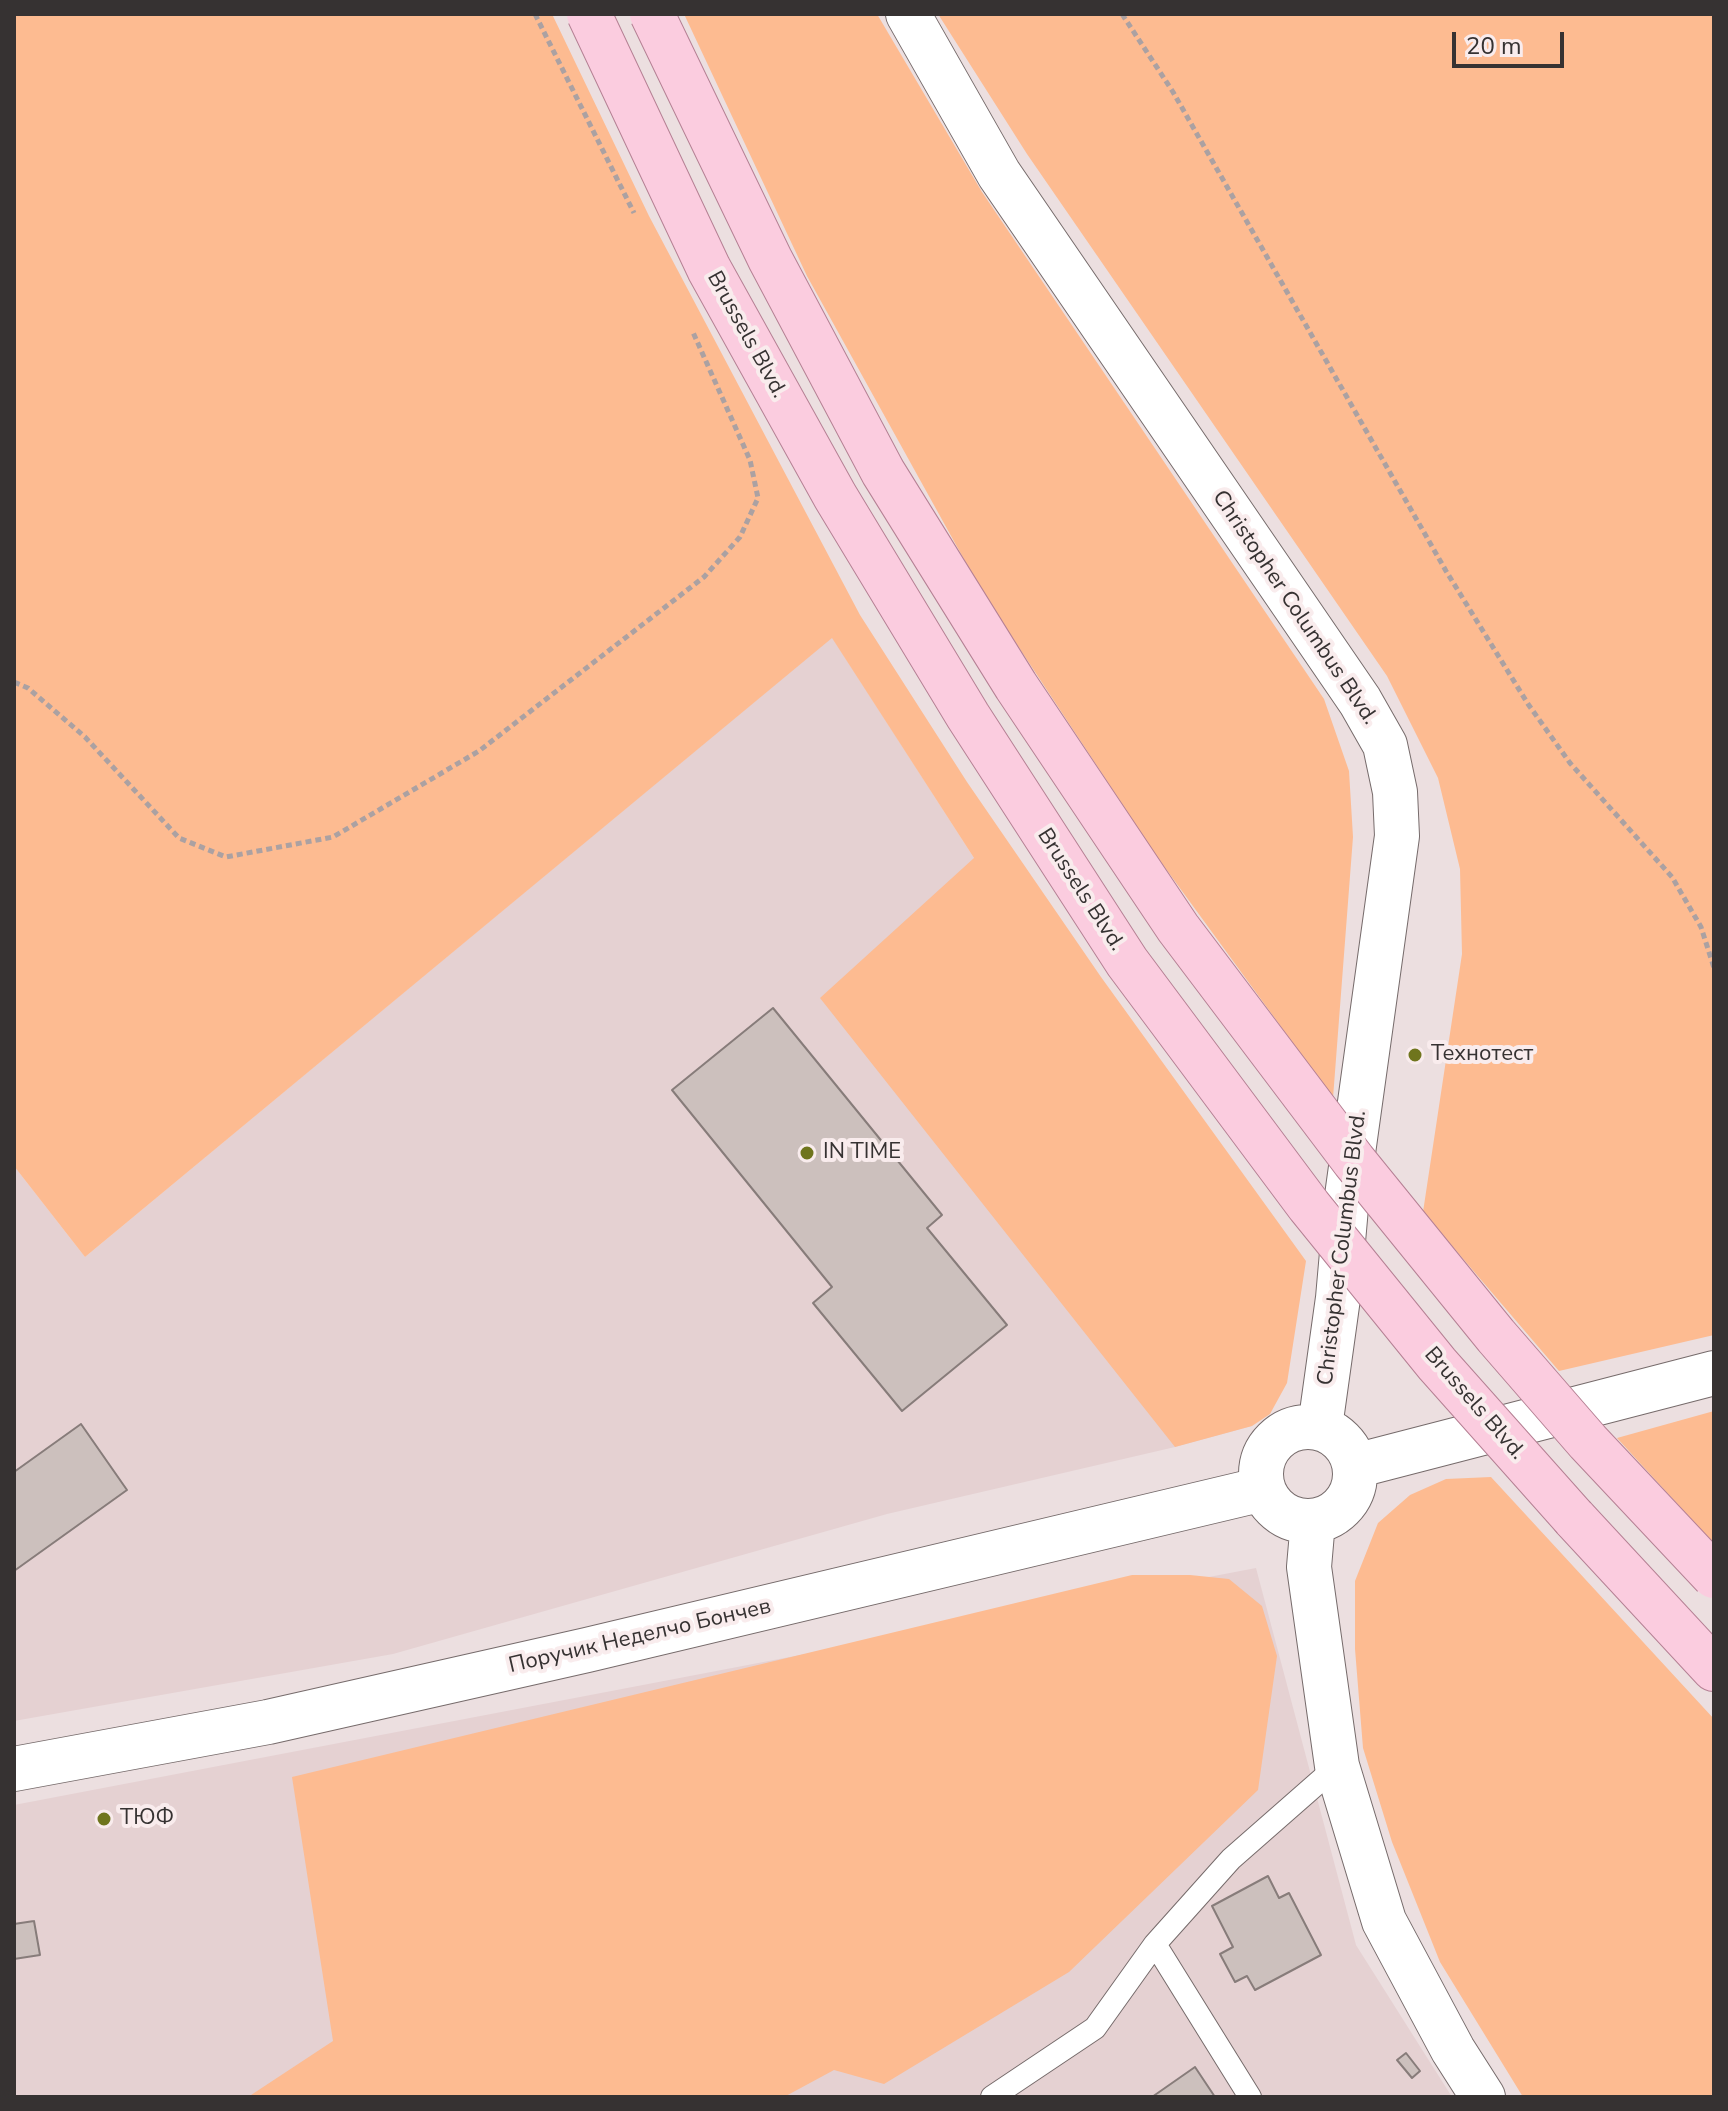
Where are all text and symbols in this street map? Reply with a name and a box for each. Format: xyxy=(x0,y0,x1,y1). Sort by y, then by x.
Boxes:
scale bar xyxy=(1456,16,1568,66)
text: 20 m xyxy=(1466,30,1522,62)
street label: Brussels Blvd. xyxy=(700,267,792,403)
street label: Christopher Columbus Blvd. xyxy=(1206,486,1382,730)
street label: Brussels Blvd. xyxy=(1031,824,1129,956)
place label: Технотест xyxy=(1431,1042,1533,1068)
marker: Технотест xyxy=(1406,1046,1424,1064)
street label: Christopher Columbus Blvd. xyxy=(1313,1109,1373,1387)
place label: IN TIME xyxy=(823,1140,901,1166)
marker: IN TIME xyxy=(798,1144,816,1162)
street label: Brussels Blvd. xyxy=(1418,1342,1530,1466)
street label: Поручик Неделчо Бончев xyxy=(506,1594,774,1680)
place label: ТЮФ xyxy=(120,1806,174,1832)
marker: ТЮФ xyxy=(95,1810,113,1828)

